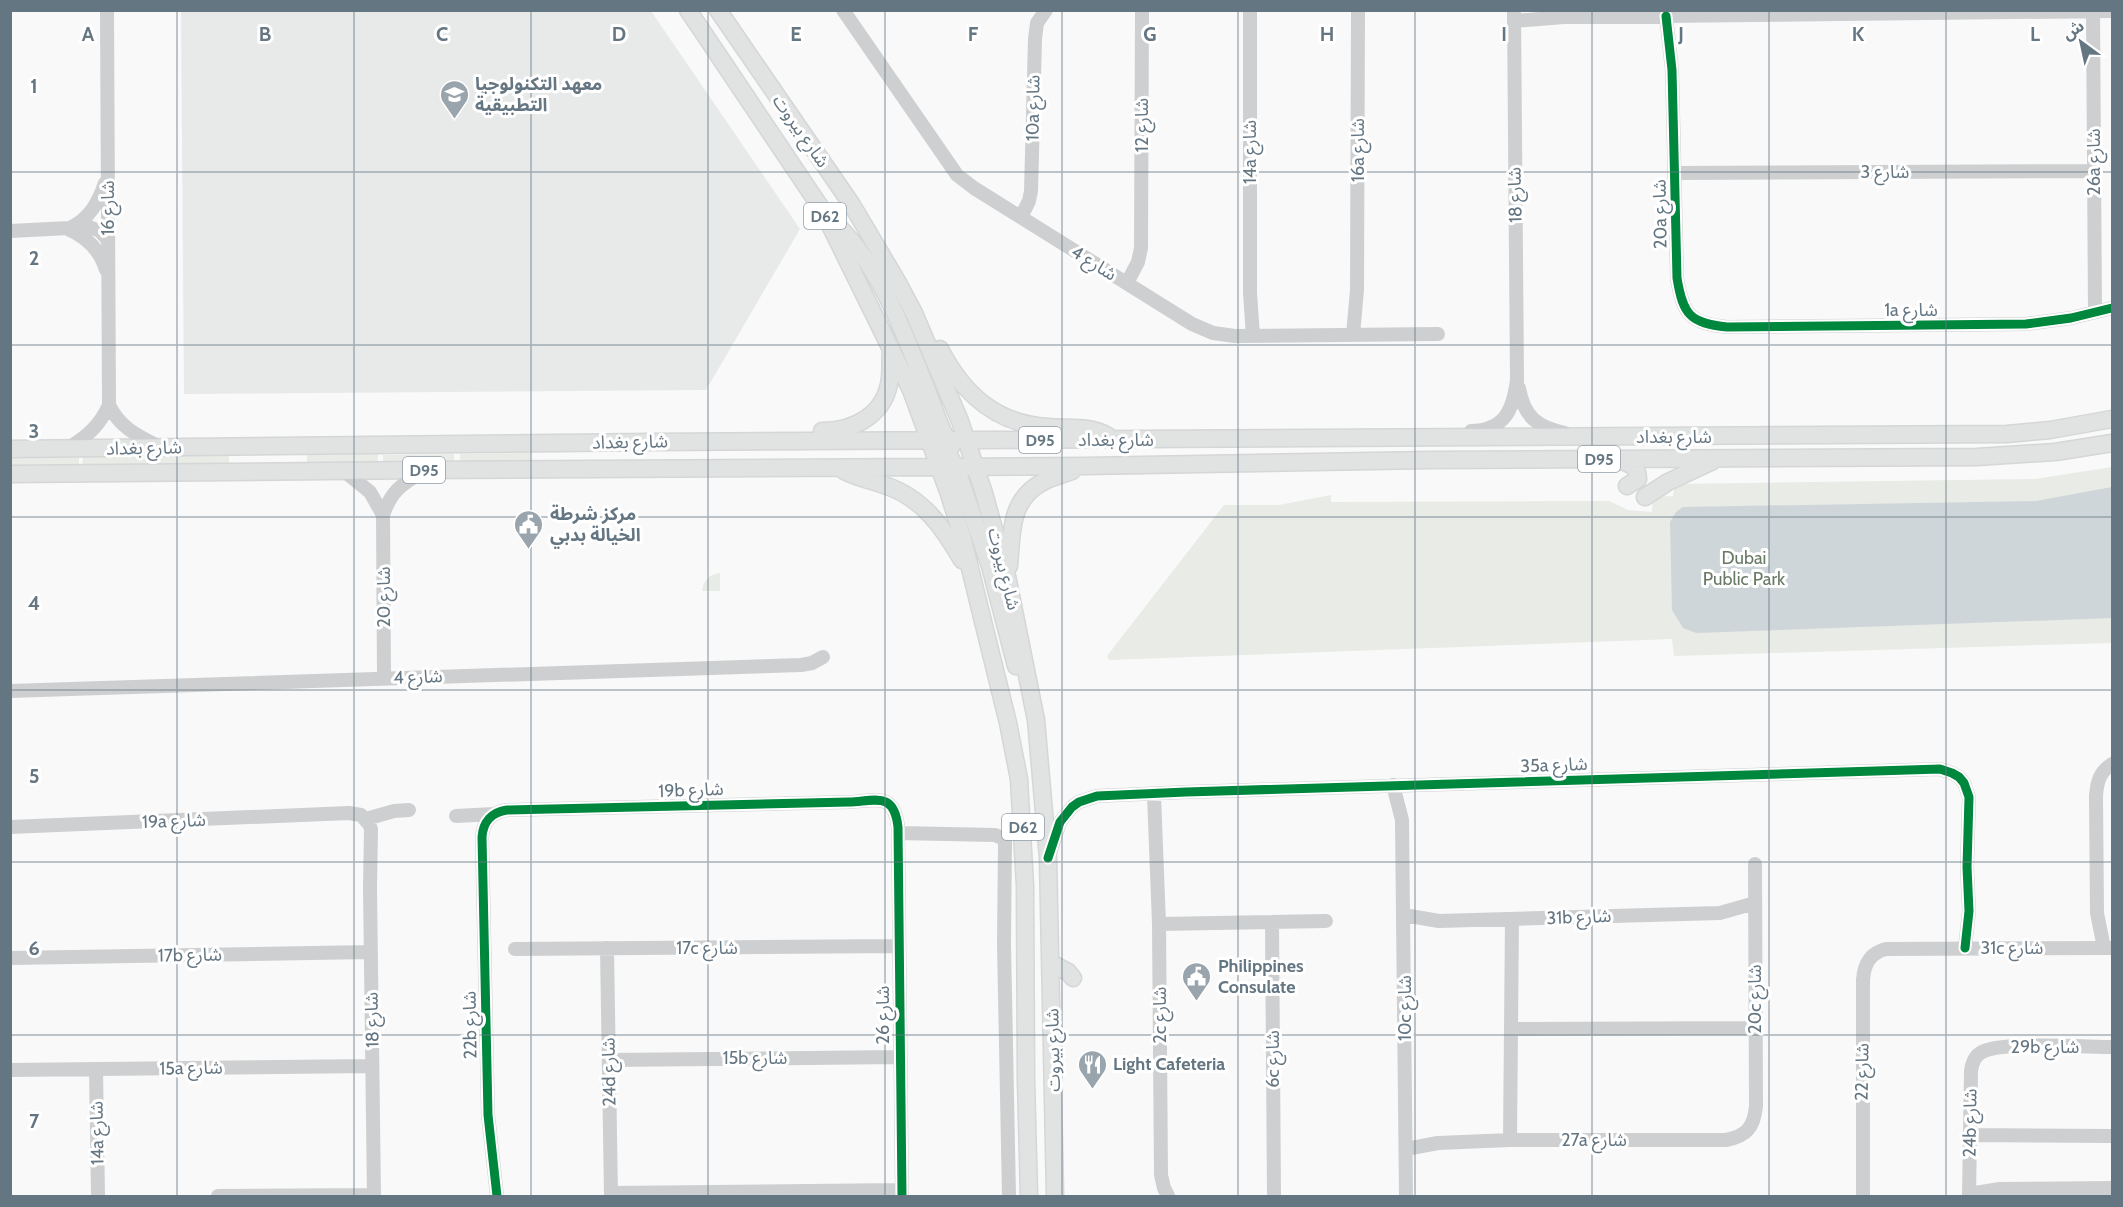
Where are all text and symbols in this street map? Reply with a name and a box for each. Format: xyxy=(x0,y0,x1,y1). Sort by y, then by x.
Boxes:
north arrow xyxy=(2051,12,2111,72)
text: ش xyxy=(2059,16,2088,44)
text: A xyxy=(82,22,95,46)
text: B xyxy=(259,22,271,46)
text: C xyxy=(436,22,448,46)
text: D xyxy=(612,22,626,46)
text: E xyxy=(790,22,802,46)
text: F xyxy=(968,22,979,46)
text: G xyxy=(1143,22,1157,46)
text: H xyxy=(1320,22,1334,46)
text: I xyxy=(1501,22,1507,46)
text: J xyxy=(1677,22,1684,46)
text: K xyxy=(1852,22,1865,46)
text: L xyxy=(2030,22,2040,46)
place label: معهد التكنولوجيا التطبيقية xyxy=(475,73,602,116)
text: 1 xyxy=(30,74,38,98)
street label: 10a شارع xyxy=(1021,75,1048,141)
school or university icon: معهد التكنولوجيا التطبيقية xyxy=(438,78,470,120)
street label: شارع بيروت xyxy=(766,90,834,173)
street label: شارع 12 xyxy=(1131,98,1156,152)
street label: 16a شارع xyxy=(1347,118,1372,182)
street label: 14a شارع xyxy=(1239,120,1264,184)
street label: 26a شارع xyxy=(2083,128,2108,196)
street label: شارع 3 xyxy=(1861,161,1909,186)
street label: شارع 18 xyxy=(1504,167,1529,223)
street label: 20a شارع xyxy=(1648,179,1675,249)
street label: شارع 16 xyxy=(97,180,122,236)
road number: D62 xyxy=(804,203,846,229)
street label: شارع 4 xyxy=(1066,241,1121,288)
text: 2 xyxy=(29,246,39,270)
street label: 1a شارع xyxy=(1884,299,1938,324)
text: 3 xyxy=(29,419,39,443)
street label: شارع بغداد xyxy=(1636,426,1712,451)
road number: D95 xyxy=(1019,427,1061,453)
street label: شارع بغداد xyxy=(1078,429,1154,454)
street label: شارع بغداد xyxy=(592,430,668,457)
street label: شارع بغداد xyxy=(106,436,182,463)
road number: D95 xyxy=(1578,446,1620,472)
road number: D95 xyxy=(403,457,445,483)
place label: مركز شرطة الخيالة بدبي xyxy=(550,503,641,549)
public building icon: مركز شرطة الخيالة بدبي xyxy=(513,508,545,550)
street label: شارع بيروت xyxy=(980,526,1025,613)
park label: Dubai Public Park xyxy=(1703,547,1786,590)
street label: شارع 20 xyxy=(373,566,398,628)
text: 4 xyxy=(28,591,40,615)
street label: شارع 4 xyxy=(393,665,443,692)
street label: 35a شارع xyxy=(1520,753,1588,780)
text: 5 xyxy=(29,764,39,788)
street label: 19b شارع xyxy=(658,778,724,805)
street label: 19a شارع xyxy=(142,809,206,836)
road number: D62 xyxy=(1002,814,1044,840)
street label: 31b شارع xyxy=(1546,905,1612,932)
text: 6 xyxy=(28,936,40,960)
street label: 17c شارع xyxy=(676,937,738,962)
street label: 31c شارع xyxy=(1981,937,2043,962)
street label: 17b شارع xyxy=(158,943,222,970)
place label: Philippines Consulate xyxy=(1218,955,1304,998)
public building icon: Philippines Consulate xyxy=(1181,960,1213,1002)
street label: 20c شارع xyxy=(1744,964,1769,1034)
street label: 10c شارع xyxy=(1394,975,1419,1041)
street label: شارع 26 xyxy=(872,986,897,1044)
street label: 2c شارع xyxy=(1149,987,1174,1043)
street label: 22b شارع xyxy=(458,991,485,1059)
street label: شارع 18 xyxy=(361,992,386,1048)
street label: شارع بيروت xyxy=(1041,1008,1068,1092)
street label: 6c شارع xyxy=(1262,1030,1287,1088)
street label: 29b شارع xyxy=(2011,1036,2079,1061)
street label: 24d شارع xyxy=(597,1037,624,1107)
street label: شارع 22 xyxy=(1850,1043,1877,1101)
street label: 15b شارع xyxy=(723,1047,787,1072)
restaurant icon: Light Cafeteria xyxy=(1076,1048,1108,1090)
place label: Light Cafeteria xyxy=(1113,1053,1225,1075)
street label: 15a شارع xyxy=(159,1056,223,1083)
street label: 24b شارع xyxy=(1958,1088,1985,1158)
street label: 14a شارع xyxy=(85,1101,112,1165)
text: 7 xyxy=(29,1109,40,1133)
street label: 27a شارع xyxy=(1561,1129,1627,1154)

